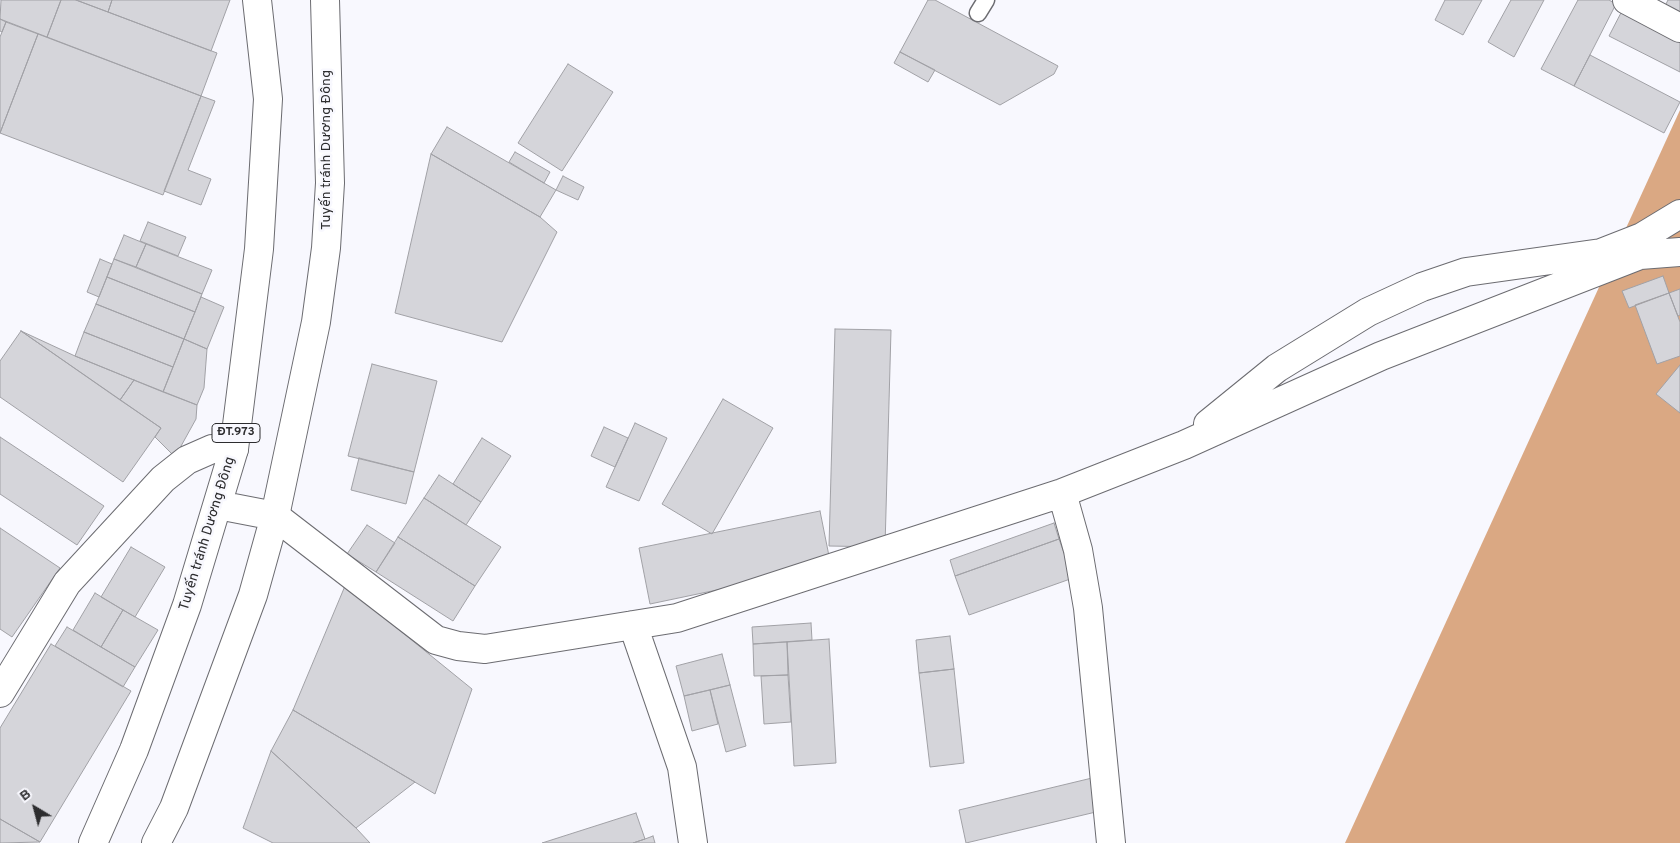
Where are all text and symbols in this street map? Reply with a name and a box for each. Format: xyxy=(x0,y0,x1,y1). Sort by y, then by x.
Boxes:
street label: Tuyến tránh Dương Đông xyxy=(319,70,335,230)
road number: ĐT.973 xyxy=(212,423,260,442)
street label: Tuyến tránh Dương Đông xyxy=(177,455,239,613)
north arrow xyxy=(10,783,60,833)
text: B xyxy=(17,786,35,805)

